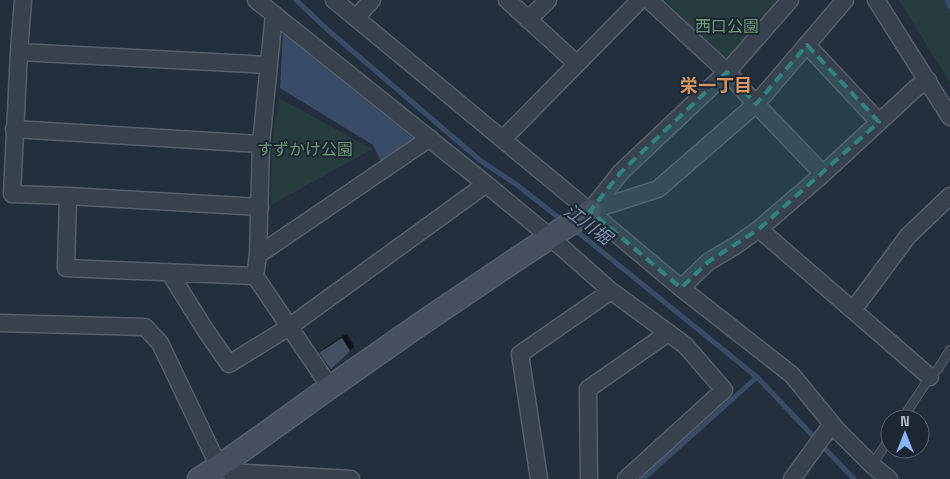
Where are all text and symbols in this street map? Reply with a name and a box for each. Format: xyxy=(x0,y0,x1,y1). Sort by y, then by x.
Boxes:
park label: 西口公園 xyxy=(695,16,759,37)
district label: 栄一丁目 xyxy=(680,74,752,97)
park label: すずかけ公園 xyxy=(257,139,353,160)
water label: 江川堀 xyxy=(560,199,619,251)
north arrow xyxy=(880,409,930,459)
text: N xyxy=(900,412,910,430)

